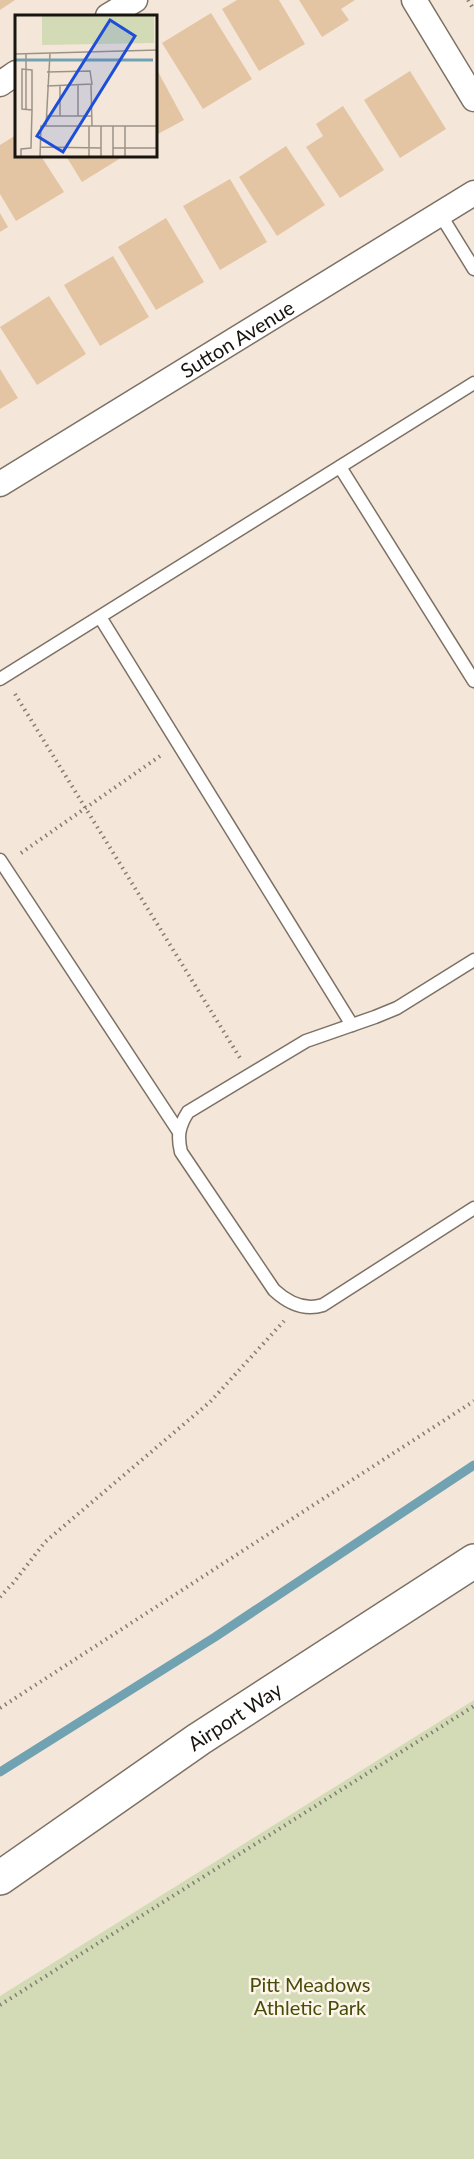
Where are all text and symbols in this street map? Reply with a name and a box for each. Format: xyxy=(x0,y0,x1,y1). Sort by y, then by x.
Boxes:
inset map xyxy=(15,15,158,158)
street label: Sutton Avenue xyxy=(176,295,298,382)
street label: Airport Way xyxy=(183,1676,287,1755)
park label: Pitt Meadows Athletic Park xyxy=(250,1972,370,2019)

